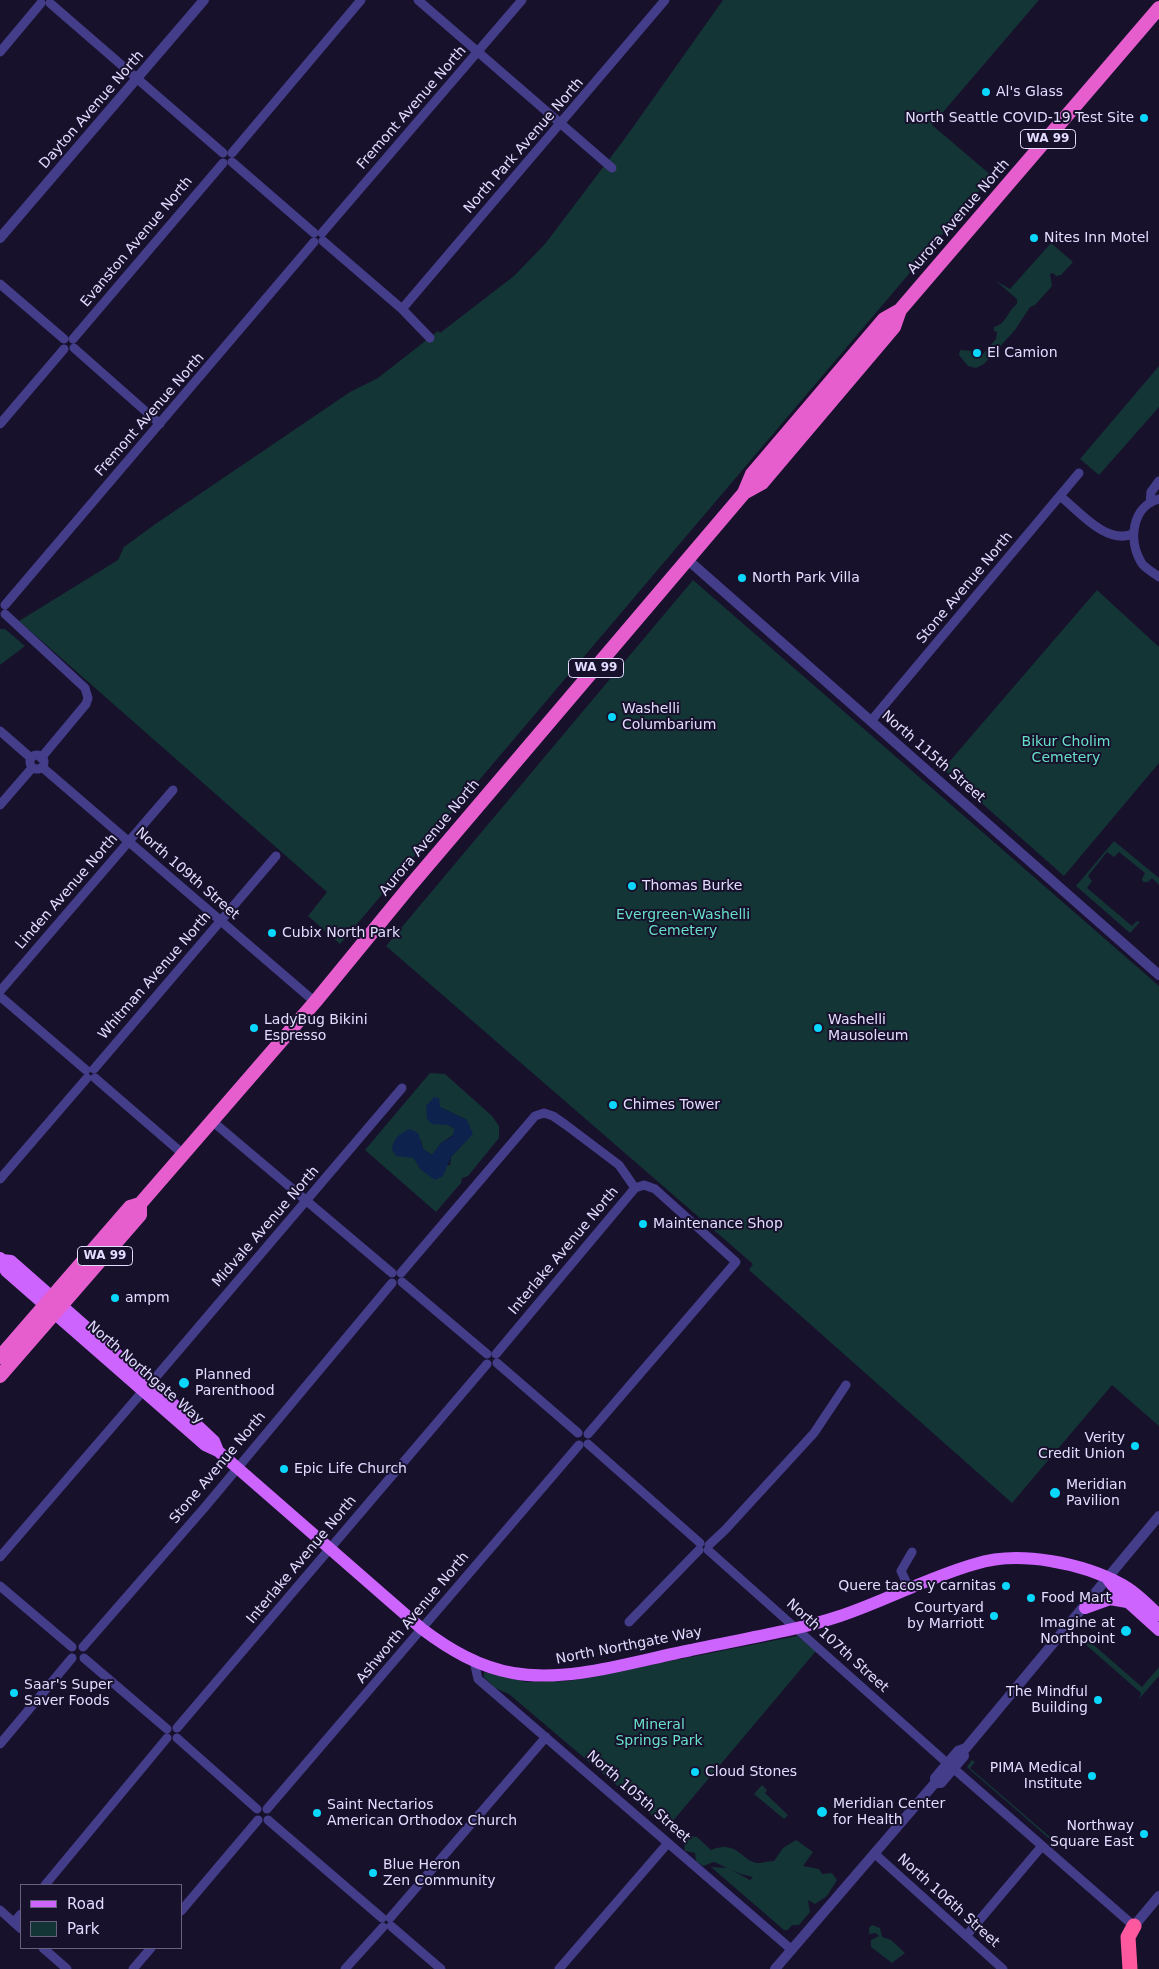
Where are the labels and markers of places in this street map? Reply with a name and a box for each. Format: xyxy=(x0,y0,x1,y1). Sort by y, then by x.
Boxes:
place label: Al's Glass xyxy=(996,84,1063,100)
marker: Al's Glass xyxy=(980,86,992,98)
place label: North Seattle COVID-19 Test Site xyxy=(905,110,1134,126)
marker: North Seattle COVID-19 Test Site xyxy=(1138,112,1150,124)
place label: Nites Inn Motel xyxy=(1044,230,1149,246)
marker: Nites Inn Motel xyxy=(1028,232,1040,244)
place label: El Camion xyxy=(987,345,1058,361)
marker: El Camion xyxy=(971,347,983,359)
place label: North Park Villa xyxy=(752,570,860,586)
marker: North Park Villa xyxy=(736,572,748,584)
place label: Washelli Columbarium xyxy=(622,701,716,734)
marker: Washelli Columbarium xyxy=(606,711,618,723)
place label: Thomas Burke xyxy=(642,878,742,894)
marker: Thomas Burke xyxy=(626,880,638,892)
place label: Cubix North Park xyxy=(282,925,400,941)
marker: Cubix North Park xyxy=(266,927,278,939)
place label: LadyBug Bikini Espresso xyxy=(264,1012,368,1044)
place label: Washelli Mausoleum xyxy=(828,1012,908,1044)
marker: LadyBug Bikini Espresso xyxy=(248,1022,260,1034)
marker: Washelli Mausoleum xyxy=(812,1022,824,1034)
place label: Chimes Tower xyxy=(623,1097,720,1113)
marker: Chimes Tower xyxy=(607,1099,619,1111)
place label: Maintenance Shop xyxy=(653,1216,783,1232)
marker: Maintenance Shop xyxy=(637,1218,649,1230)
place label: ampm xyxy=(125,1290,170,1306)
marker: ampm xyxy=(109,1292,121,1304)
place label: Planned Parenthood xyxy=(195,1367,275,1400)
marker: Planned Parenthood xyxy=(177,1376,191,1390)
place label: Verity Credit Union xyxy=(1038,1430,1125,1462)
marker: Verity Credit Union xyxy=(1129,1440,1141,1452)
place label: Epic Life Church xyxy=(294,1461,407,1477)
marker: Epic Life Church xyxy=(278,1463,290,1475)
place label: Meridian Pavilion xyxy=(1066,1477,1127,1510)
marker: Meridian Pavilion xyxy=(1048,1486,1062,1500)
place label: Quere tacos y carnitas xyxy=(838,1578,996,1594)
marker: Quere tacos y carnitas xyxy=(1000,1580,1012,1592)
place label: Food Mart xyxy=(1041,1590,1111,1606)
marker: Food Mart xyxy=(1025,1592,1037,1604)
place label: Courtyard by Marriott xyxy=(907,1600,984,1632)
marker: Courtyard by Marriott xyxy=(988,1610,1000,1622)
place label: Imagine at Northpoint xyxy=(1040,1615,1115,1648)
marker: Imagine at Northpoint xyxy=(1119,1624,1133,1638)
place label: Saar's Super Saver Foods xyxy=(24,1677,112,1710)
place label: The Mindful Building xyxy=(1006,1684,1088,1716)
marker: Saar's Super Saver Foods xyxy=(8,1687,20,1699)
marker: The Mindful Building xyxy=(1092,1694,1104,1706)
place label: PIMA Medical Institute xyxy=(990,1760,1082,1792)
place label: Cloud Stones xyxy=(705,1764,797,1780)
marker: Cloud Stones xyxy=(689,1766,701,1778)
marker: PIMA Medical Institute xyxy=(1086,1770,1098,1782)
place label: Meridian Center for Health xyxy=(833,1796,945,1828)
place label: Saint Nectarios American Orthodox Church xyxy=(327,1797,517,1830)
marker: Meridian Center for Health xyxy=(815,1805,829,1819)
marker: Saint Nectarios American Orthodox Church xyxy=(311,1807,323,1819)
place label: Northway Square East xyxy=(1050,1818,1134,1850)
marker: Northway Square East xyxy=(1138,1828,1150,1840)
place label: Blue Heron Zen Community xyxy=(383,1857,496,1890)
marker: Blue Heron Zen Community xyxy=(367,1867,379,1879)

